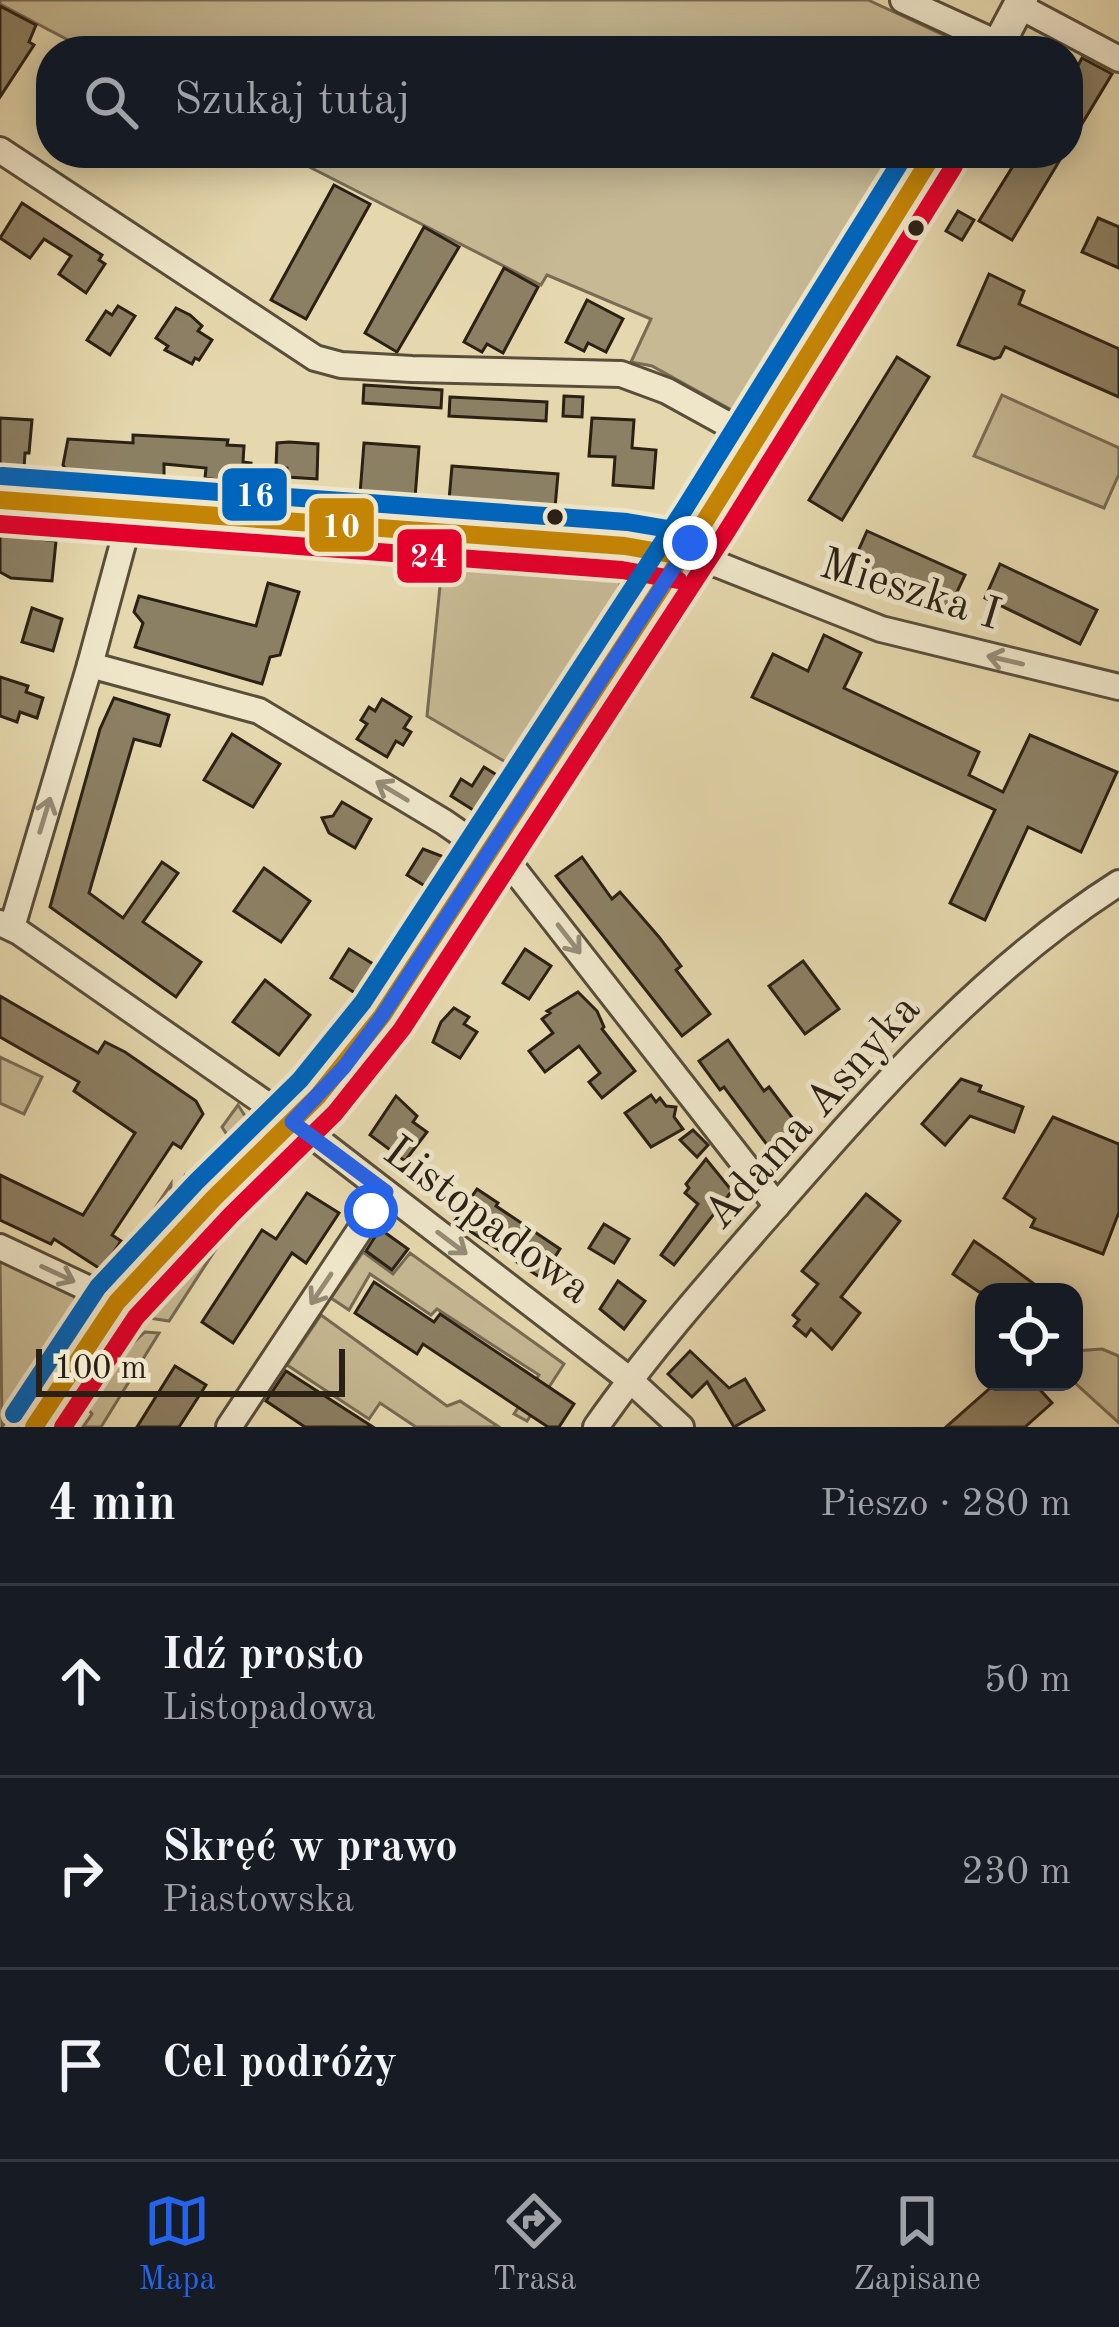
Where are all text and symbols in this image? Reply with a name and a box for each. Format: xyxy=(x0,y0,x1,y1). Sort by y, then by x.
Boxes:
search box xyxy=(36,36,1083,168)
icon: search xyxy=(78,69,144,135)
text: Szukaj tutaj xyxy=(174,79,411,124)
unlabelled marker xyxy=(905,217,927,239)
line badge: 16 xyxy=(220,466,289,523)
text: 16 xyxy=(236,481,274,514)
line badge: 10 xyxy=(307,496,376,554)
unlabelled marker xyxy=(544,506,566,528)
text: 10 xyxy=(322,512,360,545)
route end xyxy=(663,516,717,570)
line badge: 24 xyxy=(395,527,464,585)
text: 24 xyxy=(410,542,448,575)
street label: Mieszka I xyxy=(814,543,1005,640)
one-way arrow xyxy=(987,648,1025,670)
one-way arrow xyxy=(376,779,410,803)
one-way arrow xyxy=(35,797,57,835)
one-way arrow xyxy=(555,922,581,955)
street label: Adama Asnyka xyxy=(697,987,930,1239)
street label: Listopadowa xyxy=(374,1130,598,1314)
route start xyxy=(344,1184,398,1238)
one-way arrow xyxy=(436,1229,468,1256)
one-way arrow xyxy=(39,1264,75,1286)
one-way arrow xyxy=(309,1272,334,1306)
map controls xyxy=(975,1283,1083,1391)
button: locate xyxy=(975,1283,1083,1391)
scale bar xyxy=(36,1343,345,1396)
text: 100 m xyxy=(54,1353,147,1386)
text: 4 min xyxy=(48,1480,176,1531)
text: Pieszo · 280 m xyxy=(820,1485,1071,1524)
text: Idź prosto xyxy=(162,1634,364,1679)
icon: ahead xyxy=(48,1648,114,1714)
text: 50 m xyxy=(984,1661,1071,1700)
text: Listopadowa xyxy=(162,1689,375,1728)
text: Skręć w prawo xyxy=(162,1826,458,1871)
icon: right xyxy=(48,1840,114,1906)
text: 230 m xyxy=(961,1853,1071,1892)
text: Piastowska xyxy=(162,1881,354,1920)
icon: arrive xyxy=(48,2032,114,2098)
text: Cel podróży xyxy=(162,2042,397,2087)
tab: Mapa xyxy=(138,2188,216,2301)
tab: Trasa xyxy=(492,2188,576,2301)
tab: Zapisane xyxy=(853,2188,981,2301)

